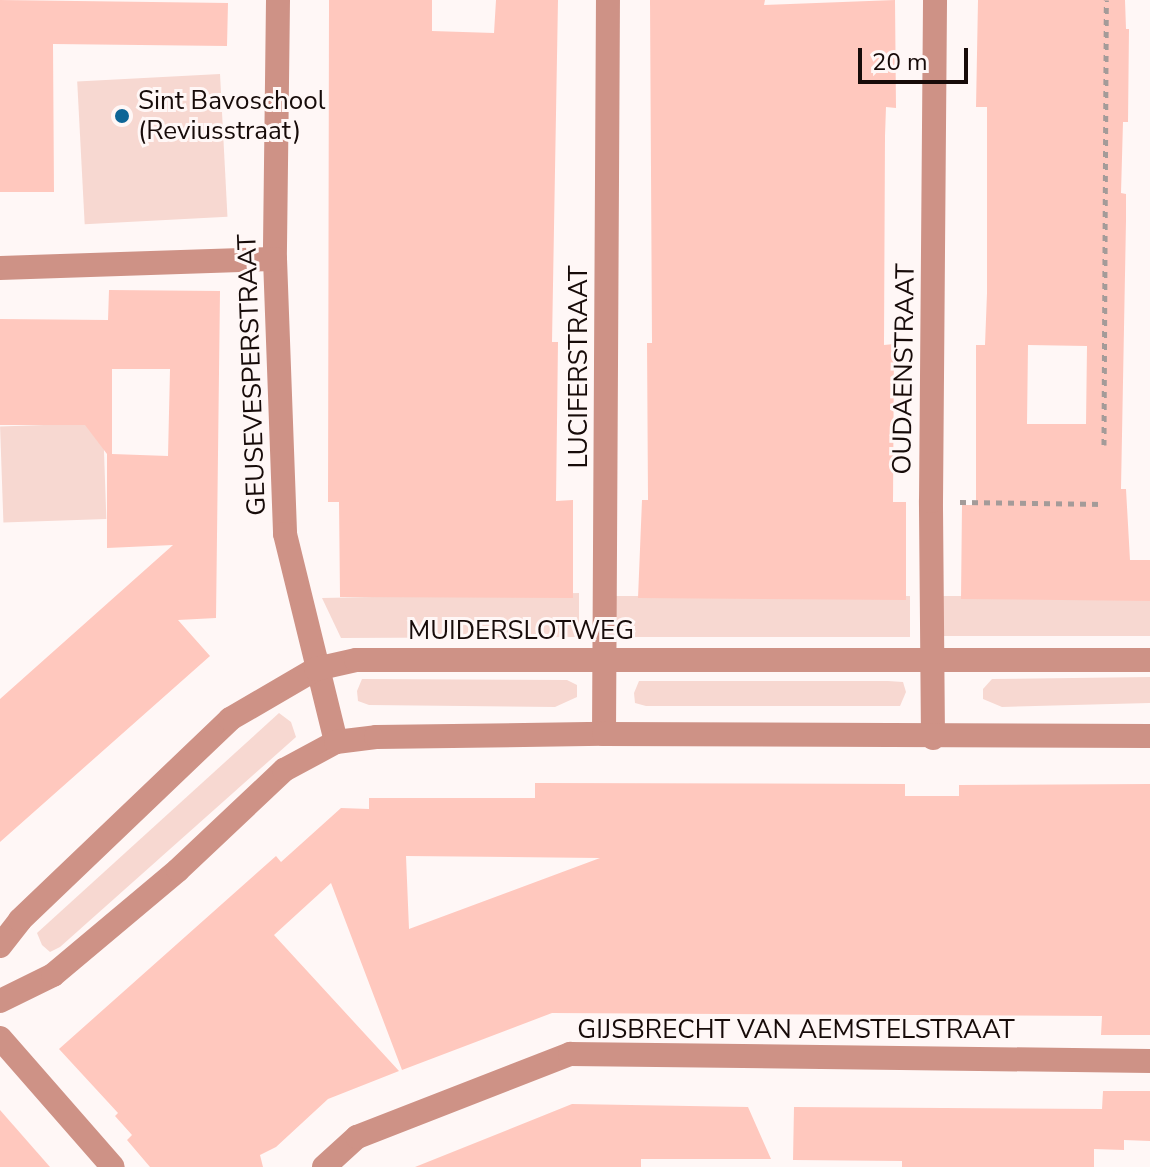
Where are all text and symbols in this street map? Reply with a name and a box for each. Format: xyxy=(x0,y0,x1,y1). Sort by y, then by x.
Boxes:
scale bar xyxy=(862,32,972,82)
text: 20 m xyxy=(872,46,928,78)
place label: Sint Bavoschool (Reviusstraat) xyxy=(138,85,325,146)
marker: Sint Bavoschool (Reviusstraat) xyxy=(113,107,131,125)
street label: GEUSEVESPERSTRAAT xyxy=(231,234,273,516)
street label: OUDAENSTRAAT xyxy=(887,263,921,475)
street label: LUCIFERSTRAAT xyxy=(563,265,595,469)
street label: MUIDERSLOTWEG xyxy=(408,615,634,647)
street label: GIJSBRECHT VAN AEMSTELSTRAAT xyxy=(577,1014,1015,1046)

